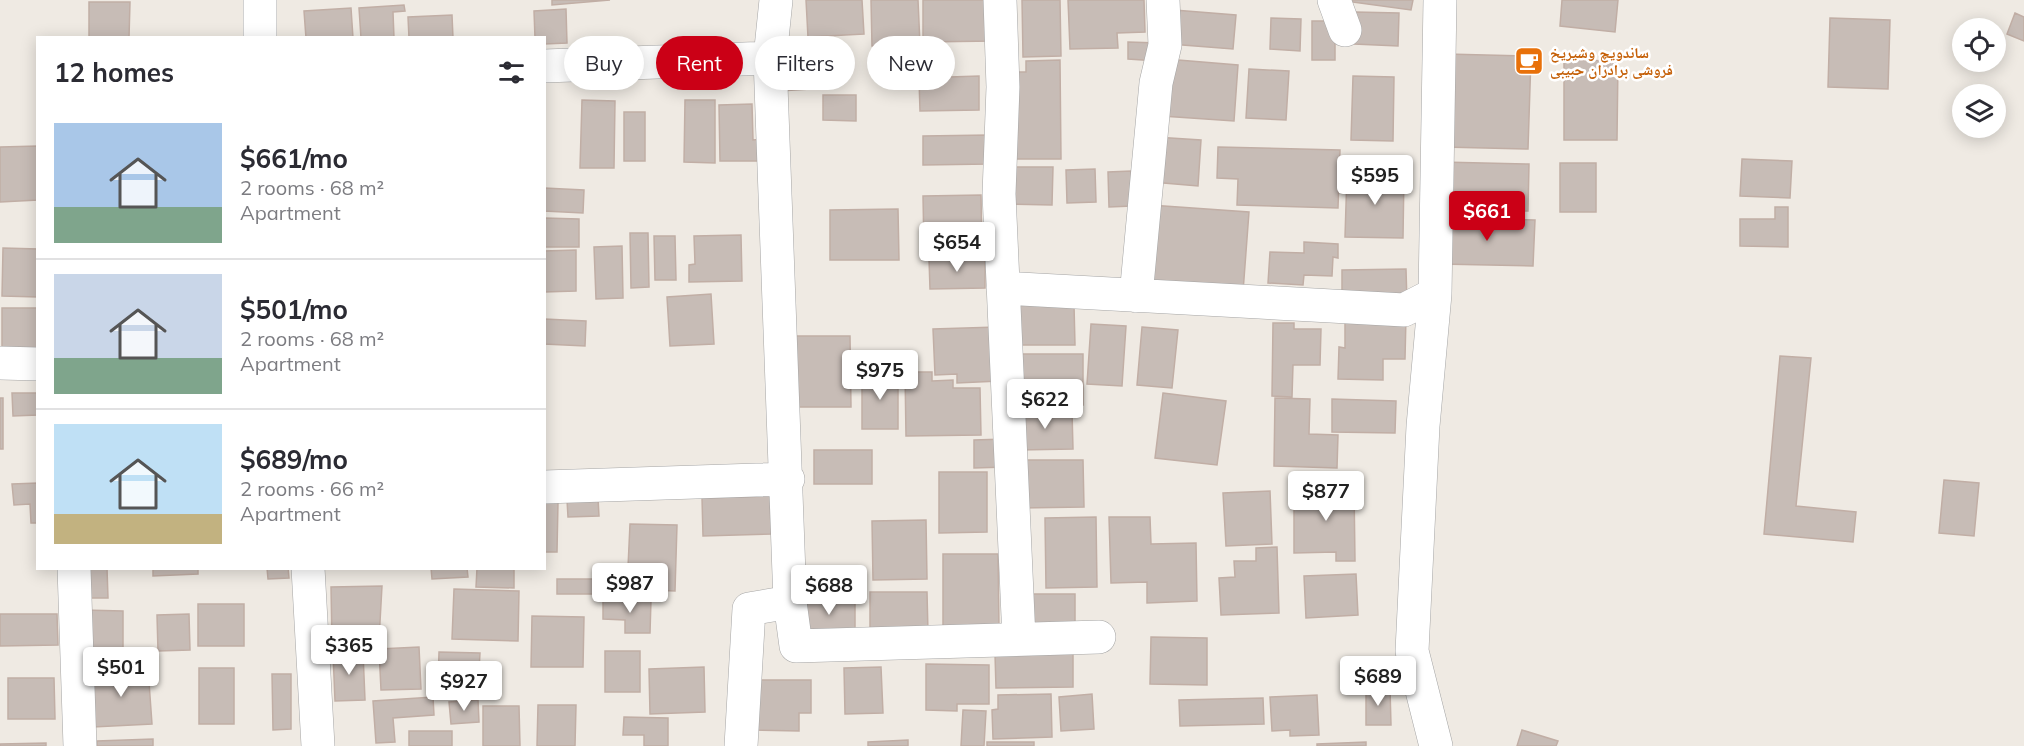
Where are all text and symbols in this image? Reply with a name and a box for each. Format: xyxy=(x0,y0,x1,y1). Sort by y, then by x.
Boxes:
map controls xyxy=(1952,18,2006,138)
button: locate xyxy=(1952,18,2006,72)
chip: Buy xyxy=(564,36,644,90)
chip: Rent xyxy=(656,36,743,90)
chip: Filters xyxy=(755,36,855,90)
chip: New xyxy=(867,36,955,90)
place label: ساندویچ وشیریخ فروشی برادران حبیبی xyxy=(1550,43,1673,79)
cafe icon: ساندویچ وشیریخ فروشی برادران حبیبی xyxy=(1513,45,1545,77)
text: 12 homes xyxy=(54,56,174,89)
icon: filters xyxy=(495,56,528,89)
button: layers xyxy=(1952,84,2006,138)
text: $661/mo xyxy=(240,142,348,175)
icon: home xyxy=(102,147,174,219)
pin: $595 xyxy=(1339,155,1411,206)
text: $595 xyxy=(1351,162,1399,187)
text: 2 rooms · 68 m² xyxy=(240,175,384,200)
pin: $661 xyxy=(1451,191,1523,242)
text: $661 xyxy=(1463,198,1511,223)
text: Apartment xyxy=(240,200,341,225)
pin: $654 xyxy=(921,222,993,273)
text: $654 xyxy=(933,229,981,254)
text: $501/mo xyxy=(240,293,348,326)
icon: home xyxy=(102,298,174,370)
text: 2 rooms · 68 m² xyxy=(240,326,384,351)
pin: $975 xyxy=(844,350,916,401)
text: Apartment xyxy=(240,351,341,376)
text: $975 xyxy=(856,357,904,382)
pin: $622 xyxy=(1009,379,1081,430)
text: $622 xyxy=(1021,386,1069,411)
text: $689/mo xyxy=(240,443,348,476)
icon: home xyxy=(102,448,174,520)
pin: $877 xyxy=(1290,471,1362,522)
text: 2 rooms · 66 m² xyxy=(240,476,384,501)
text: $877 xyxy=(1302,478,1350,503)
text: Apartment xyxy=(240,501,341,526)
pin: $987 xyxy=(594,563,666,614)
pin: $688 xyxy=(793,565,865,616)
text: $987 xyxy=(606,570,654,595)
text: $688 xyxy=(805,572,853,597)
pin: $365 xyxy=(313,625,385,676)
text: $365 xyxy=(325,632,373,657)
pin: $501 xyxy=(85,647,157,698)
text: $501 xyxy=(97,654,145,679)
pin: $689 xyxy=(1342,656,1414,707)
pin: $927 xyxy=(428,661,500,712)
text: $689 xyxy=(1354,663,1402,688)
text: $927 xyxy=(440,668,488,693)

